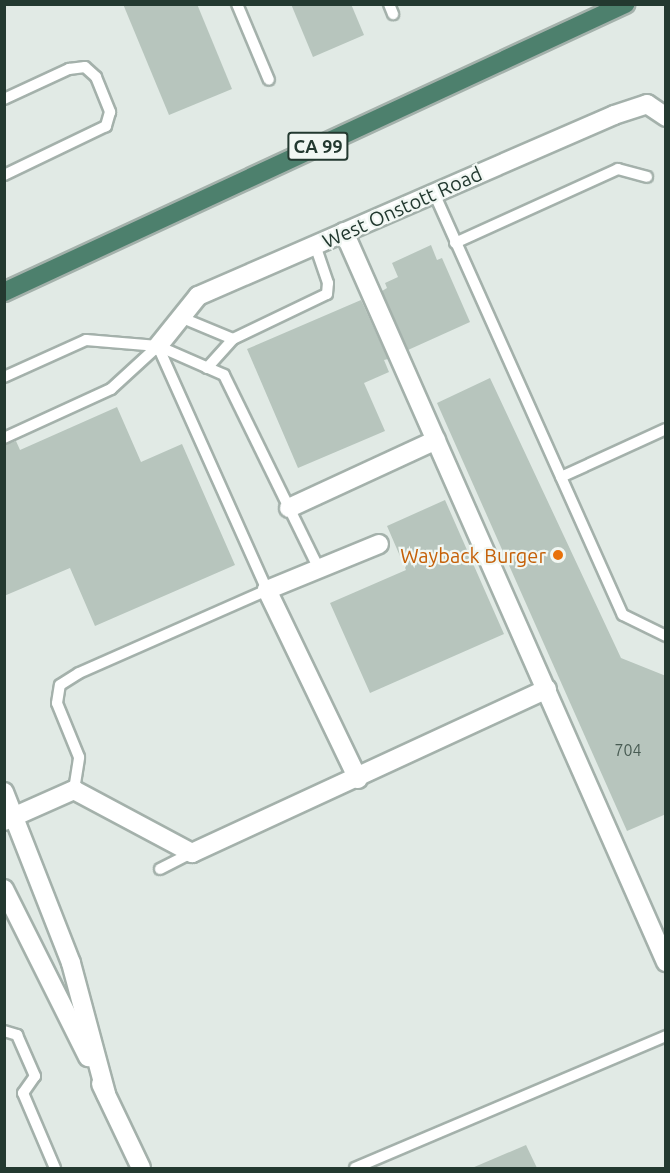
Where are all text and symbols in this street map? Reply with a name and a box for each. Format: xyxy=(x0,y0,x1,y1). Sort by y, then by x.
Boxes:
road number: CA 99 xyxy=(286,131,350,161)
street label: West Onstott Road xyxy=(319,161,485,253)
place label: Wayback Burger xyxy=(400,543,546,567)
marker: Wayback Burger xyxy=(551,548,565,562)
house number: 704 xyxy=(614,740,642,760)

